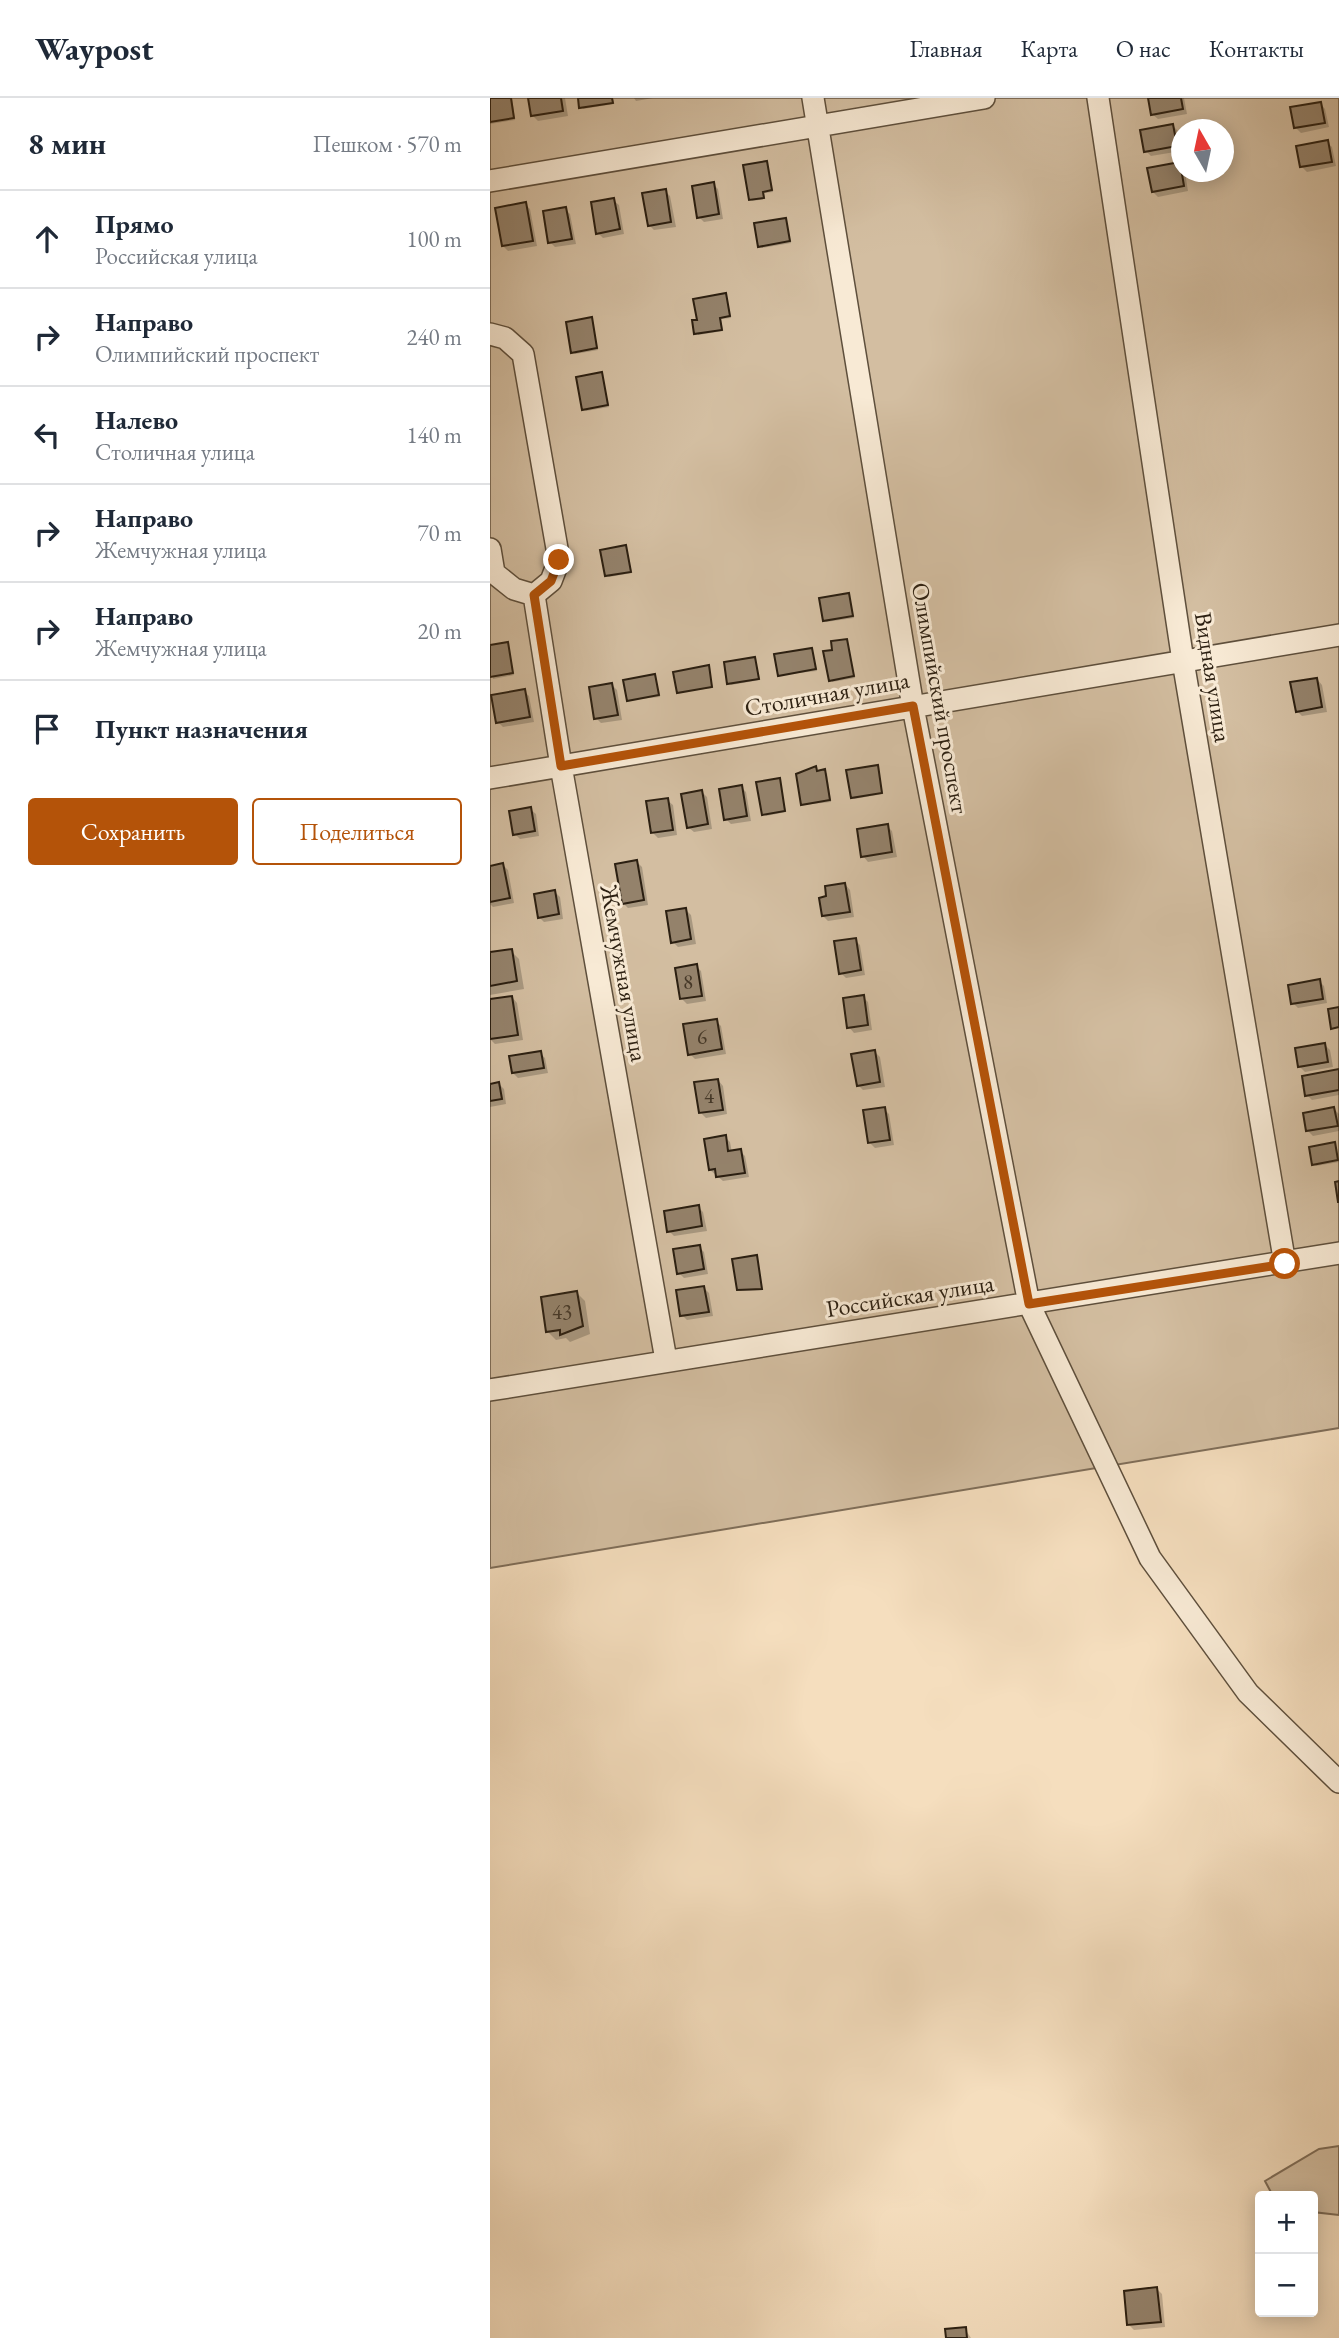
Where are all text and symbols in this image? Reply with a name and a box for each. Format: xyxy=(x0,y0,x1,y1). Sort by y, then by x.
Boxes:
text: Waypost xyxy=(35,27,154,70)
text: Главная xyxy=(909,33,983,64)
text: Карта xyxy=(1021,33,1078,64)
text: О нас xyxy=(1116,33,1171,64)
text: Контакты xyxy=(1209,33,1304,64)
north arrow xyxy=(1171,119,1234,182)
text: 8 мин xyxy=(28,124,106,163)
text: Пешком · 570 m xyxy=(313,129,462,159)
text: Прямо xyxy=(95,207,174,241)
icon: ahead xyxy=(28,220,66,258)
text: 100 m xyxy=(406,224,462,254)
text: Российская улица xyxy=(95,241,258,271)
text: Направо xyxy=(95,305,193,339)
icon: right xyxy=(28,318,66,356)
text: 240 m xyxy=(406,322,462,352)
text: Олимпийский проспект xyxy=(95,339,319,369)
text: Налево xyxy=(95,403,178,437)
icon: left xyxy=(28,416,66,454)
text: 140 m xyxy=(406,420,462,450)
text: Столичная улица xyxy=(95,437,255,467)
text: Направо xyxy=(95,501,193,535)
icon: right xyxy=(28,514,66,552)
text: 70 m xyxy=(417,518,462,548)
text: Жемчужная улица xyxy=(95,535,267,565)
route end xyxy=(543,544,574,575)
street label: Олимпийский проспект xyxy=(905,580,976,816)
text: Направо xyxy=(95,599,193,633)
street label: Видная улица xyxy=(1188,610,1239,745)
icon: right xyxy=(28,612,66,650)
text: 20 m xyxy=(417,616,462,646)
text: Жемчужная улица xyxy=(95,633,267,663)
street label: Столичная улица xyxy=(742,664,912,723)
icon: arrive xyxy=(28,710,66,748)
text: Пункт назначения xyxy=(95,712,308,746)
button: Сохранить xyxy=(28,798,238,865)
button: Поделиться xyxy=(252,798,462,865)
street label: Жемчужная улица xyxy=(593,881,655,1064)
house number: 8 xyxy=(683,968,693,995)
house number: 6 xyxy=(697,1023,707,1050)
house number: 4 xyxy=(704,1082,715,1109)
route start xyxy=(1269,1248,1300,1279)
street label: Российская улица xyxy=(824,1267,997,1324)
house number: 43 xyxy=(552,1298,572,1325)
map controls xyxy=(1255,2191,1318,2317)
button: + xyxy=(1255,2191,1318,2254)
button: − xyxy=(1255,2254,1318,2317)

